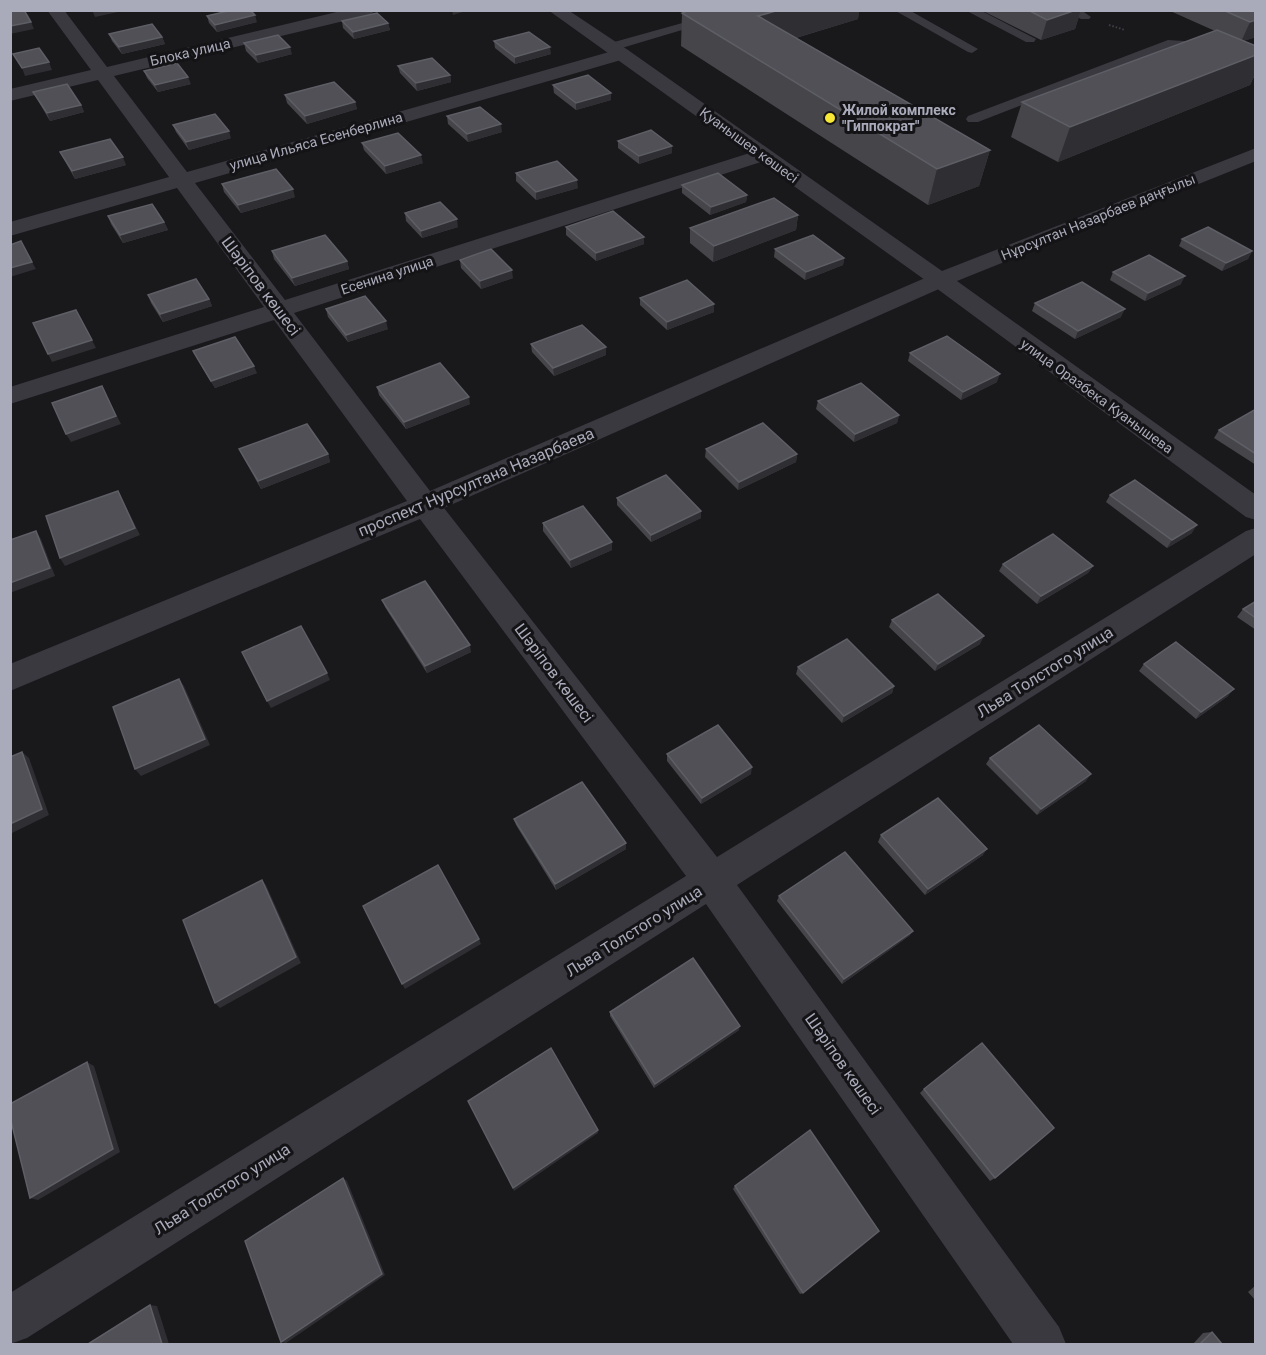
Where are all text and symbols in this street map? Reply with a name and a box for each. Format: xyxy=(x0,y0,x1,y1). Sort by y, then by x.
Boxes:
street label: Блока улица xyxy=(148,35,232,69)
place label: Жилой комплекс "Гиппократ" xyxy=(842,102,956,134)
street label: Қуанышев көшесі xyxy=(697,104,801,186)
street label: улица Ильяса Есенберлина xyxy=(228,109,404,173)
marker: Жилой комплекс "Гиппократ" xyxy=(823,111,837,125)
street label: Нұрсұлтан Назарбаев даңғылы xyxy=(999,171,1197,263)
street label: Шәріпов көшесі xyxy=(218,233,304,339)
street label: Есенина улица xyxy=(339,253,435,297)
street label: улица Оразбека Куанышева xyxy=(1018,335,1176,457)
street label: проспект Нурсултана Назарбаева xyxy=(355,424,597,540)
street label: Шәріпов көшесі xyxy=(511,620,597,726)
street label: Льва Толстого улица xyxy=(973,622,1117,722)
street label: Льва Толстого улица xyxy=(562,881,706,981)
street label: Шәріпов көшесі xyxy=(801,1010,885,1118)
street label: Льва Толстого улица xyxy=(150,1139,294,1239)

